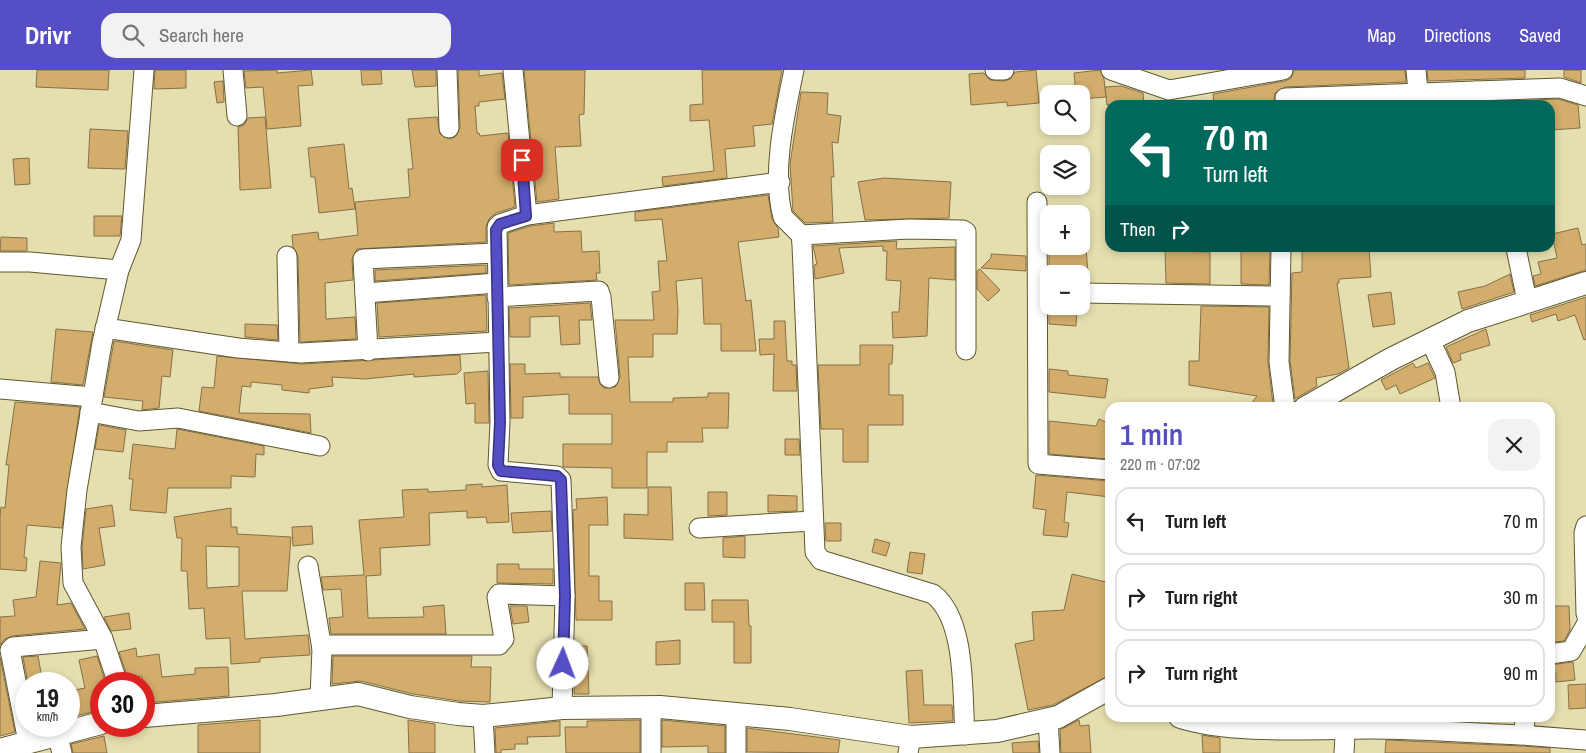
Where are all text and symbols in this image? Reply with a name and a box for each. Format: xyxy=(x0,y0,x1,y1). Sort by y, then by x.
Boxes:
search box xyxy=(101,13,451,58)
text: Drivr xyxy=(25,19,71,51)
icon: search xyxy=(119,21,147,49)
text: Search here xyxy=(159,22,244,48)
text: Map xyxy=(1367,23,1396,48)
text: Directions xyxy=(1424,23,1491,48)
text: Saved xyxy=(1519,23,1561,48)
map controls xyxy=(1040,85,1090,315)
button: search xyxy=(1040,85,1090,135)
text: 70 m xyxy=(1203,114,1268,161)
icon: left xyxy=(1120,120,1185,185)
pin xyxy=(501,139,543,181)
button: layers xyxy=(1040,145,1090,195)
icon: arrive xyxy=(508,146,536,174)
text: Turn left xyxy=(1203,159,1268,189)
button: + xyxy=(1040,205,1090,255)
icon: right xyxy=(1166,215,1194,243)
text: Then xyxy=(1120,216,1156,242)
button: − xyxy=(1040,265,1090,315)
text: 1 min xyxy=(1120,414,1183,454)
button: close xyxy=(1488,419,1540,471)
text: 220 m · 07:02 xyxy=(1120,453,1200,475)
icon: left xyxy=(1122,507,1150,535)
text: Turn left xyxy=(1165,508,1226,534)
text: 70 m xyxy=(1503,508,1538,534)
icon: right xyxy=(1122,583,1150,611)
text: Turn right xyxy=(1165,584,1237,610)
text: 30 m xyxy=(1503,584,1538,610)
position arrow xyxy=(536,637,588,689)
icon: right xyxy=(1122,659,1150,687)
text: Turn right xyxy=(1165,660,1237,686)
text: 90 m xyxy=(1503,660,1538,686)
speed limit sign: 30 xyxy=(90,672,155,737)
text: 19 xyxy=(36,681,59,715)
text: km/h xyxy=(37,709,58,725)

